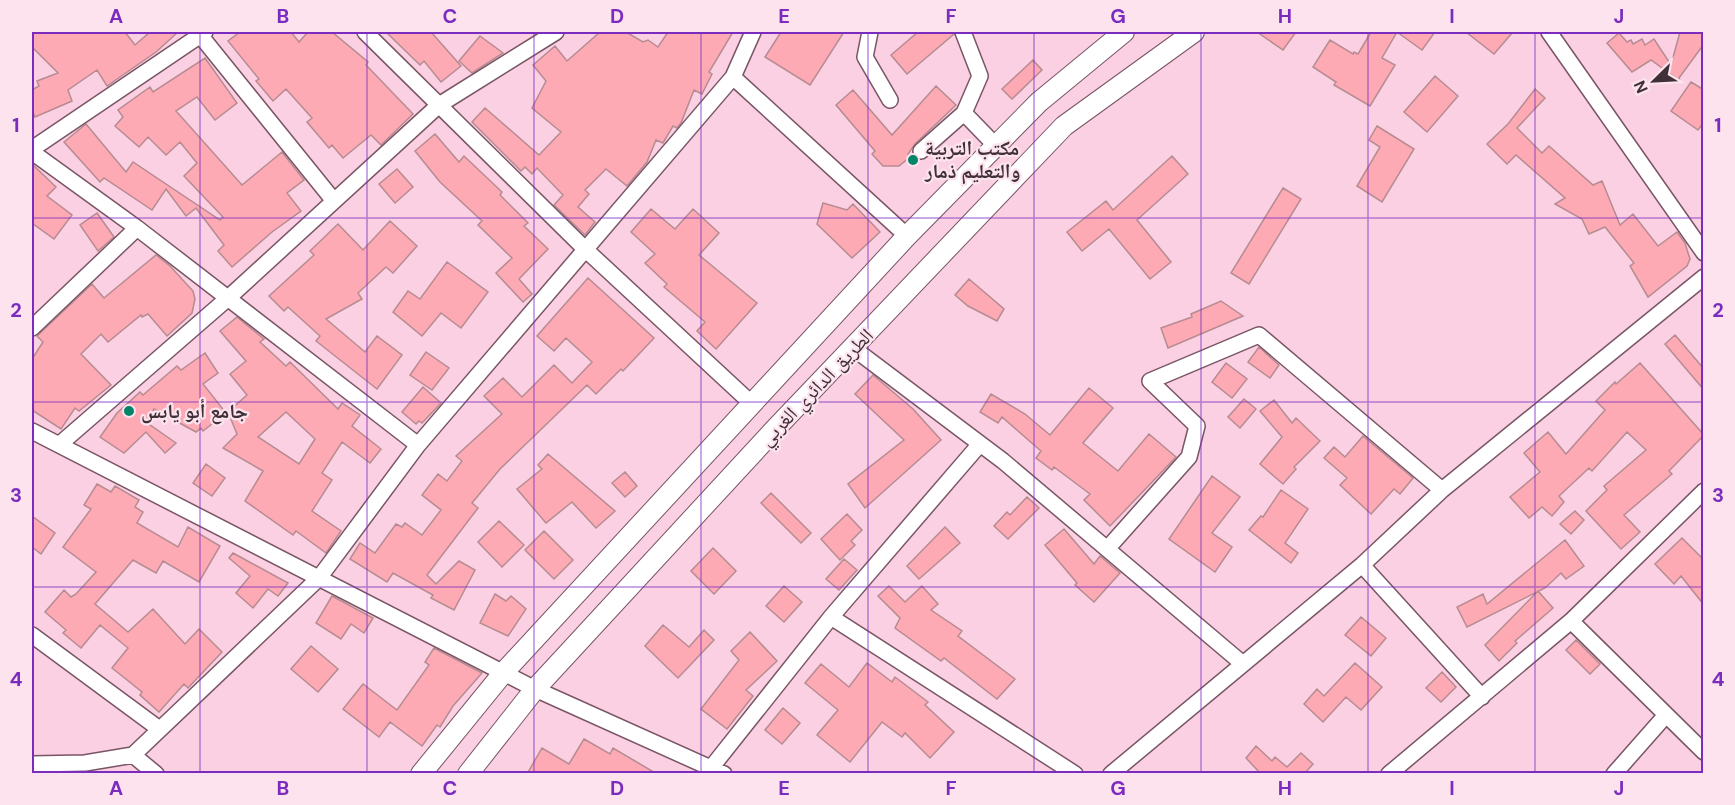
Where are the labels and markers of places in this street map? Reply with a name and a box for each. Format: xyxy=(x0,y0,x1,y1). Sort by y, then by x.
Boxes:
place label: مكتب التربية والتعليم ذمار xyxy=(924,135,1020,185)
marker: مكتب التربية والتعليم ذمار xyxy=(906,153,920,167)
place label: جامع أبو يابس xyxy=(141,398,248,425)
marker: جامع أبو يابس xyxy=(122,404,136,418)

